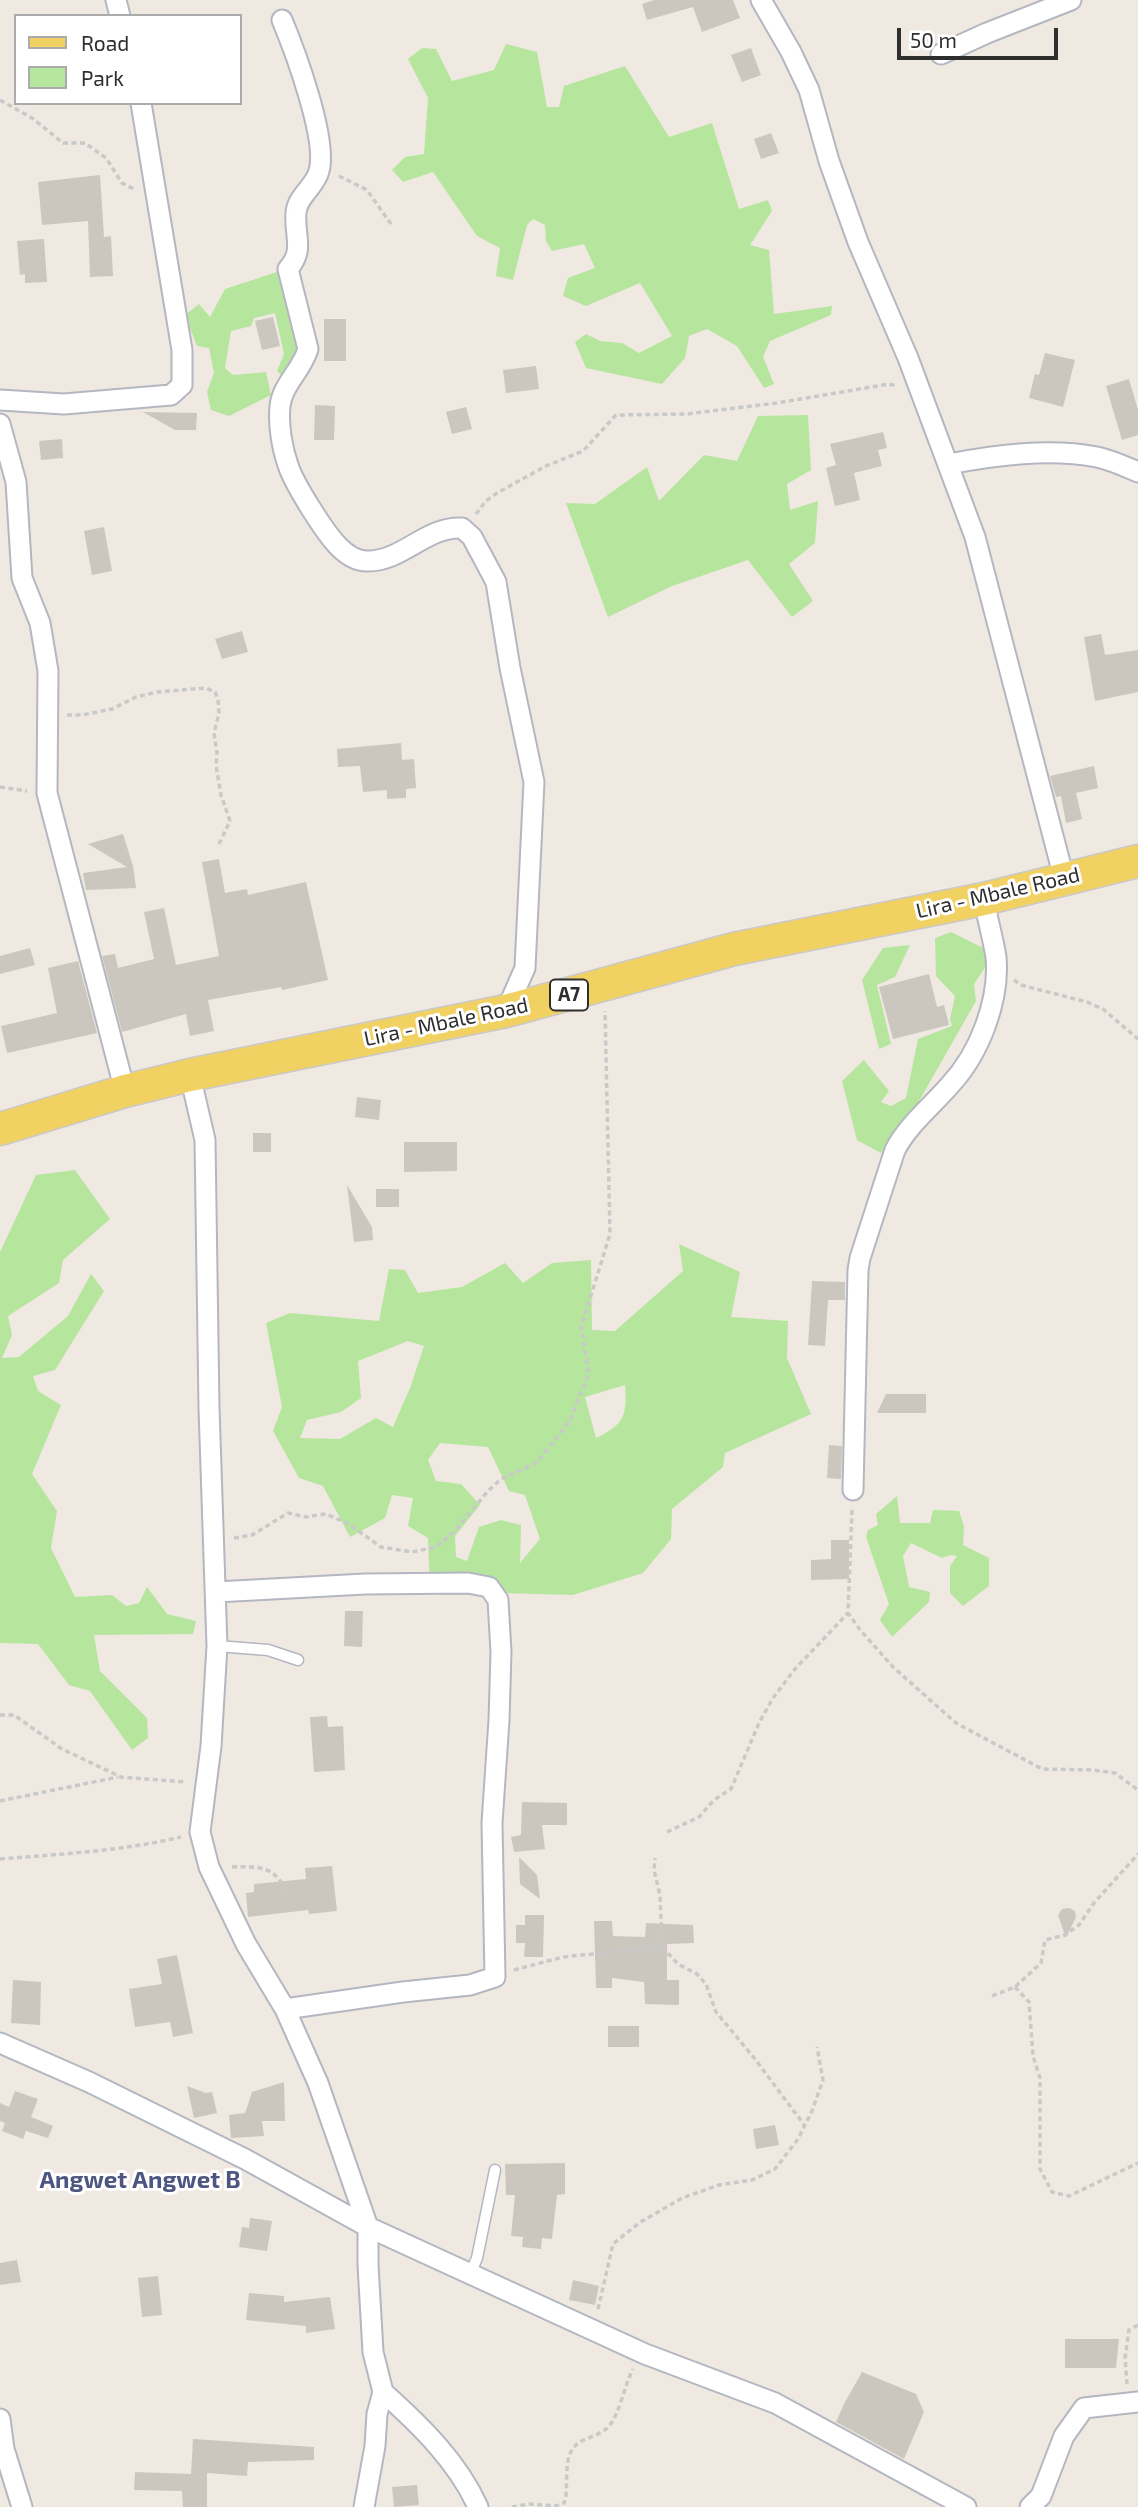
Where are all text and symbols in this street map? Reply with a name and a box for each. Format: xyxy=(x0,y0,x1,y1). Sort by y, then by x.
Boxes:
legend xyxy=(14,14,242,105)
scale bar xyxy=(900,14,1061,58)
text: 50 m xyxy=(910,27,957,52)
text: Road xyxy=(81,30,129,55)
text: Park xyxy=(81,65,124,90)
street label: Lira - Mbale Road xyxy=(914,862,1082,924)
road number: A7 xyxy=(550,979,588,1010)
street label: Lira - Mbale Road xyxy=(362,992,530,1052)
district label: Angwet Angwet B xyxy=(39,2166,241,2194)

